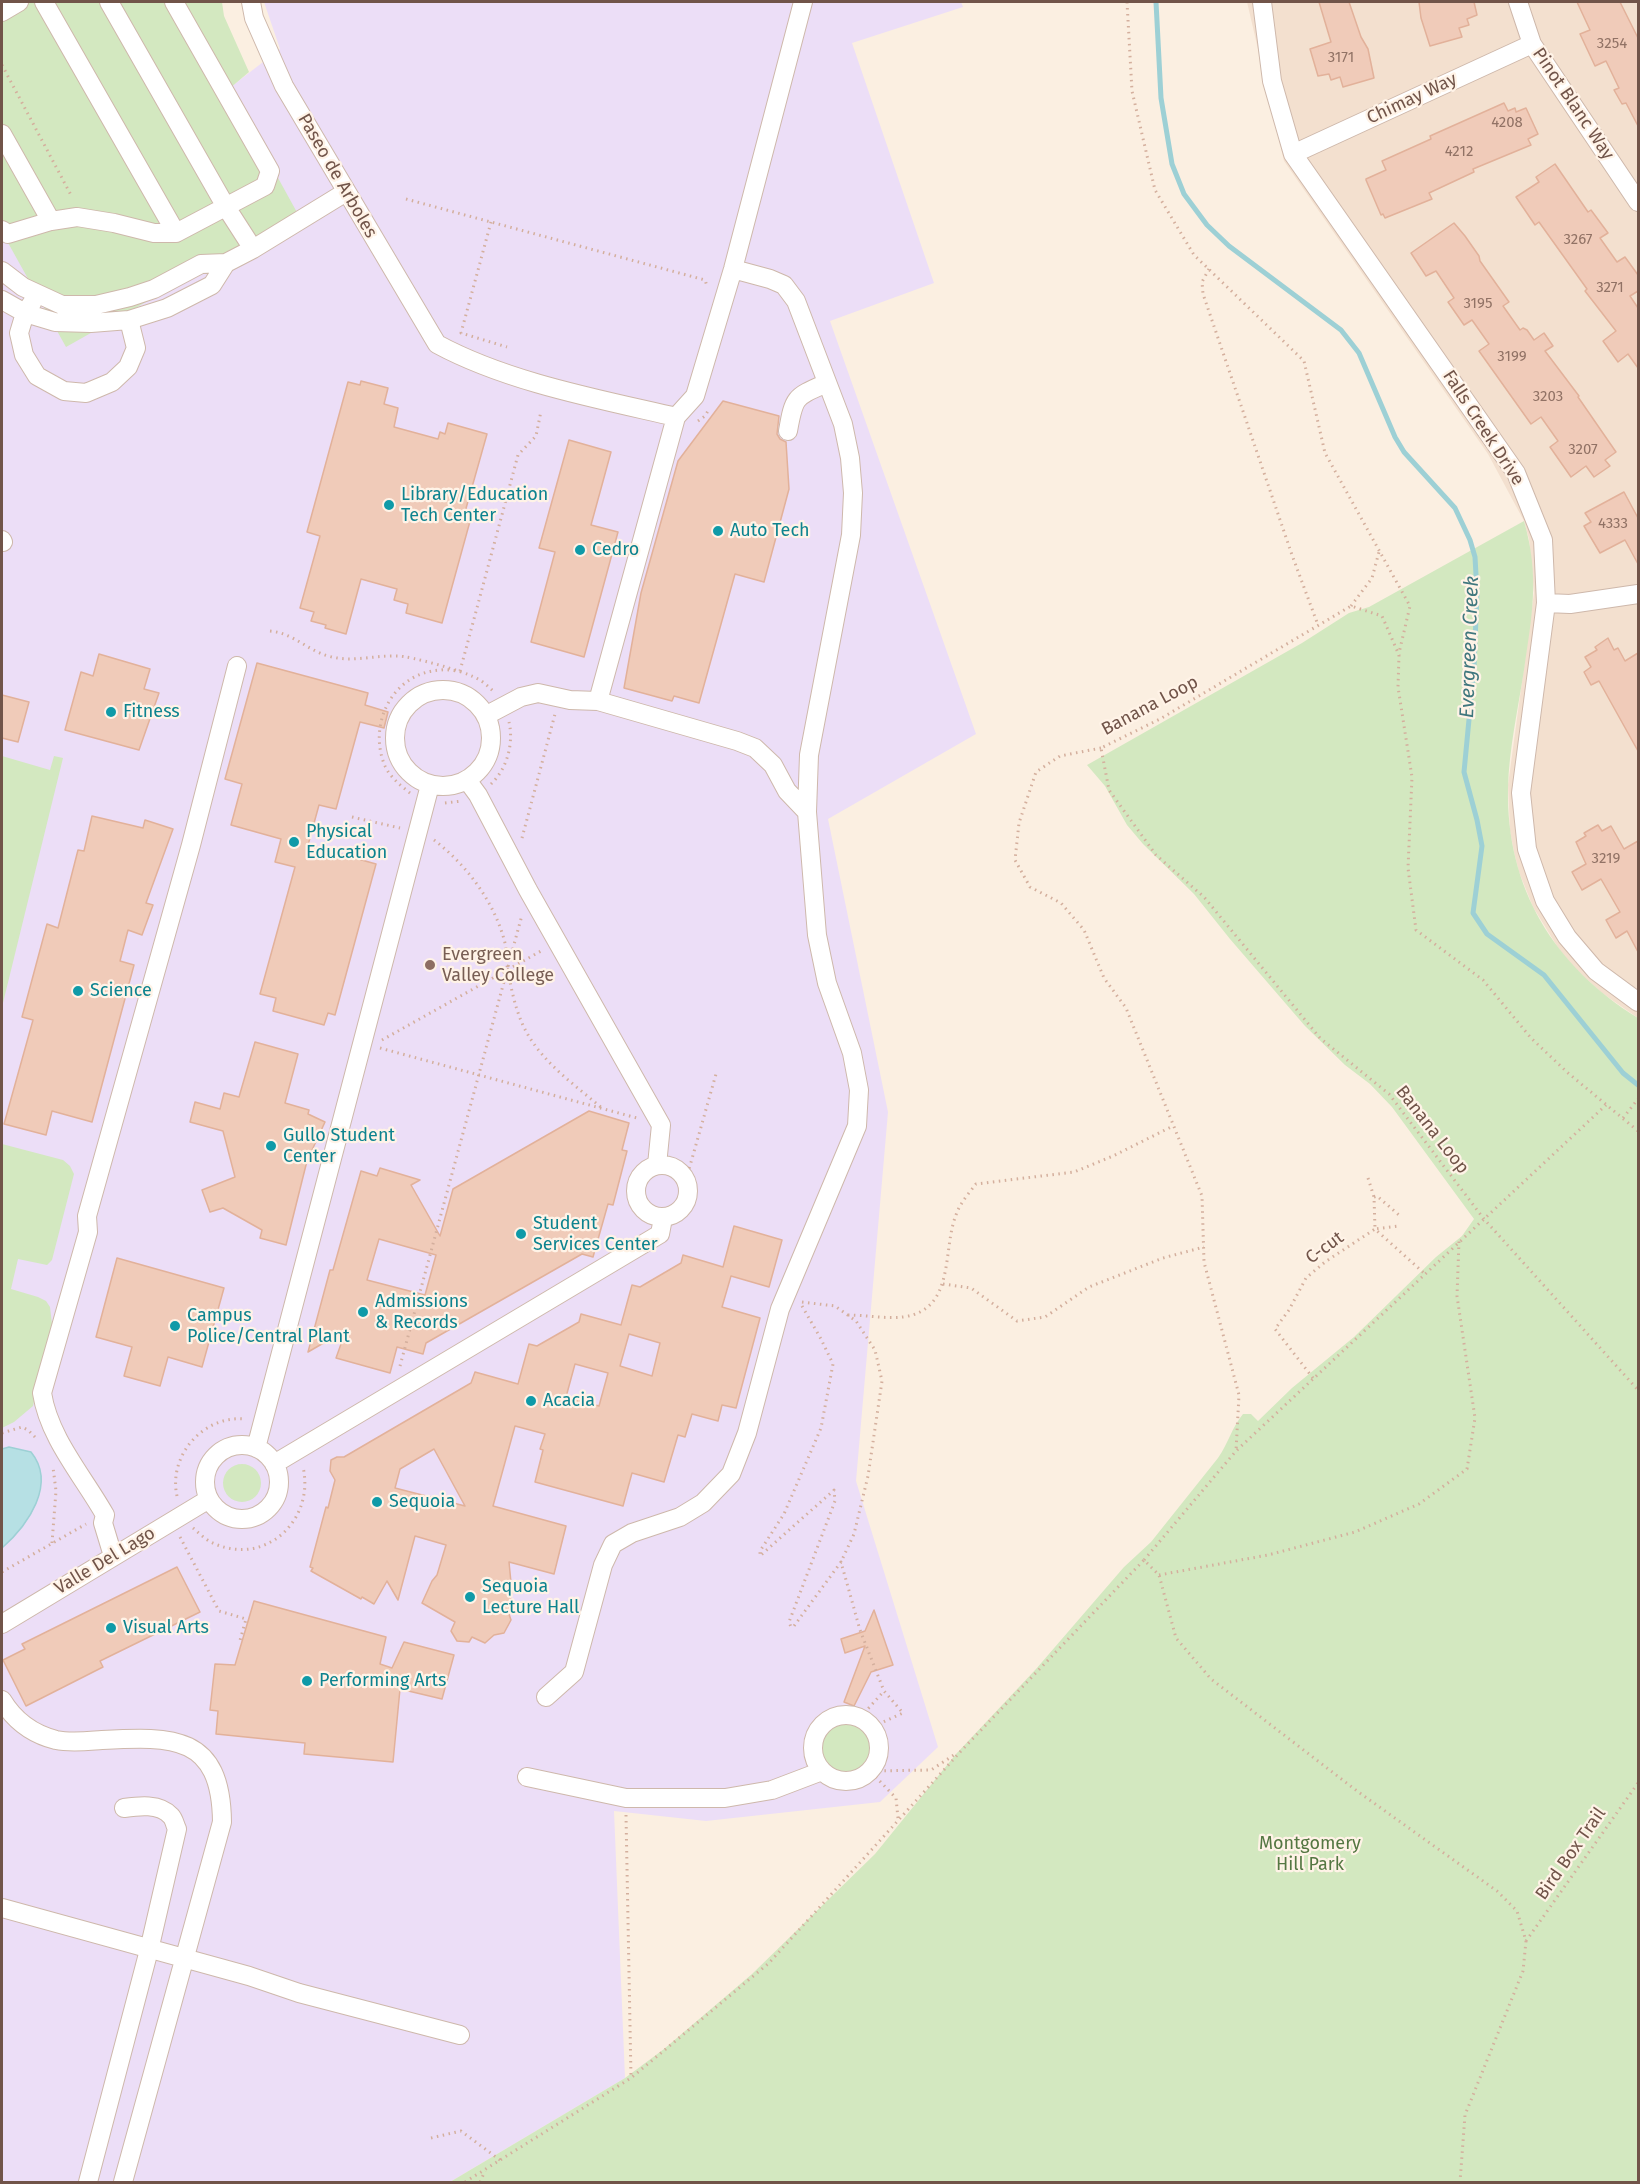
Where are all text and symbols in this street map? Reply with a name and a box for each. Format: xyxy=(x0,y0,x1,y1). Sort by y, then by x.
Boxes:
house number: 3254 xyxy=(1597,35,1627,53)
street label: Pinot Blanc Way xyxy=(1528,44,1618,164)
house number: 3171 xyxy=(1328,49,1354,67)
street label: Chimay Way xyxy=(1364,69,1460,129)
street label: Paseo de Arboles xyxy=(293,110,381,242)
house number: 4208 xyxy=(1491,114,1523,132)
house number: 4212 xyxy=(1445,143,1473,161)
house number: 3267 xyxy=(1563,231,1593,249)
house number: 3271 xyxy=(1596,279,1624,297)
house number: 3195 xyxy=(1464,295,1492,313)
house number: 3199 xyxy=(1497,348,1527,366)
street label: Falls Creek Drive xyxy=(1438,366,1528,490)
house number: 3203 xyxy=(1533,388,1563,406)
house number: 3207 xyxy=(1568,441,1598,459)
place label: Library/Education Tech Center xyxy=(401,484,548,526)
marker: Library/Education Tech Center xyxy=(382,498,396,512)
house number: 4333 xyxy=(1598,515,1628,533)
place label: Auto Tech xyxy=(730,520,810,542)
marker: Auto Tech xyxy=(711,524,725,538)
place label: Cedro xyxy=(592,539,639,561)
marker: Cedro xyxy=(573,543,587,557)
water label: Evergreen Creek xyxy=(1456,575,1484,719)
street label: Banana Loop xyxy=(1098,671,1202,741)
place label: Fitness xyxy=(123,701,180,723)
marker: Fitness xyxy=(104,705,118,719)
place label: Physical Education xyxy=(306,821,387,864)
marker: Physical Education xyxy=(287,835,301,849)
house number: 3219 xyxy=(1592,850,1620,868)
place label: Evergreen Valley College xyxy=(442,944,554,986)
marker: Evergreen Valley College xyxy=(423,958,437,972)
place label: Science xyxy=(90,980,152,1002)
marker: Science xyxy=(71,984,85,998)
street label: Banana Loop xyxy=(1391,1081,1473,1179)
place label: Gullo Student Center xyxy=(283,1125,395,1168)
marker: Gullo Student Center xyxy=(264,1139,278,1153)
place label: Student Services Center xyxy=(533,1213,658,1256)
marker: Student Services Center xyxy=(514,1227,528,1241)
street label: C-cut xyxy=(1302,1227,1348,1269)
place label: Admissions & Records xyxy=(375,1291,468,1334)
place label: Campus Police/Central Plant xyxy=(187,1305,350,1348)
marker: Admissions & Records xyxy=(356,1305,370,1319)
marker: Campus Police/Central Plant xyxy=(168,1319,182,1333)
place label: Acacia xyxy=(543,1390,595,1412)
marker: Acacia xyxy=(524,1394,538,1408)
place label: Sequoia xyxy=(389,1491,455,1513)
marker: Sequoia xyxy=(370,1495,384,1509)
street label: Valle Del Lago xyxy=(51,1523,159,1599)
place label: Sequoia Lecture Hall xyxy=(482,1576,579,1618)
marker: Sequoia Lecture Hall xyxy=(463,1590,477,1604)
place label: Visual Arts xyxy=(123,1617,209,1639)
marker: Visual Arts xyxy=(104,1621,118,1635)
place label: Performing Arts xyxy=(319,1670,446,1692)
marker: Performing Arts xyxy=(300,1674,314,1688)
street label: Bird Box Trail xyxy=(1531,1804,1611,1904)
park label: Montgomery Hill Park xyxy=(1259,1833,1361,1876)

